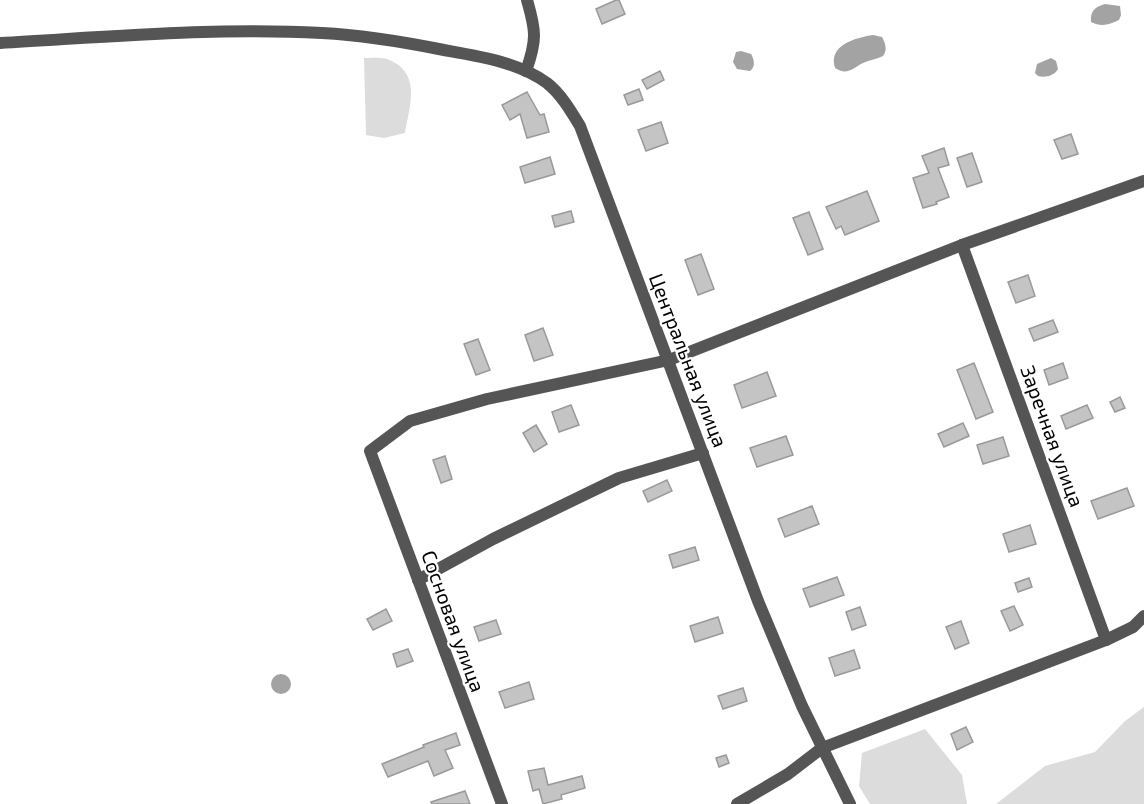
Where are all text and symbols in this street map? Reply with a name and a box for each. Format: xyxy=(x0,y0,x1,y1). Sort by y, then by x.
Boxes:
street label: Центральная улица xyxy=(644,270,733,451)
street label: Заречная улица xyxy=(1015,362,1090,510)
street label: Сосновая улица xyxy=(416,547,491,695)

